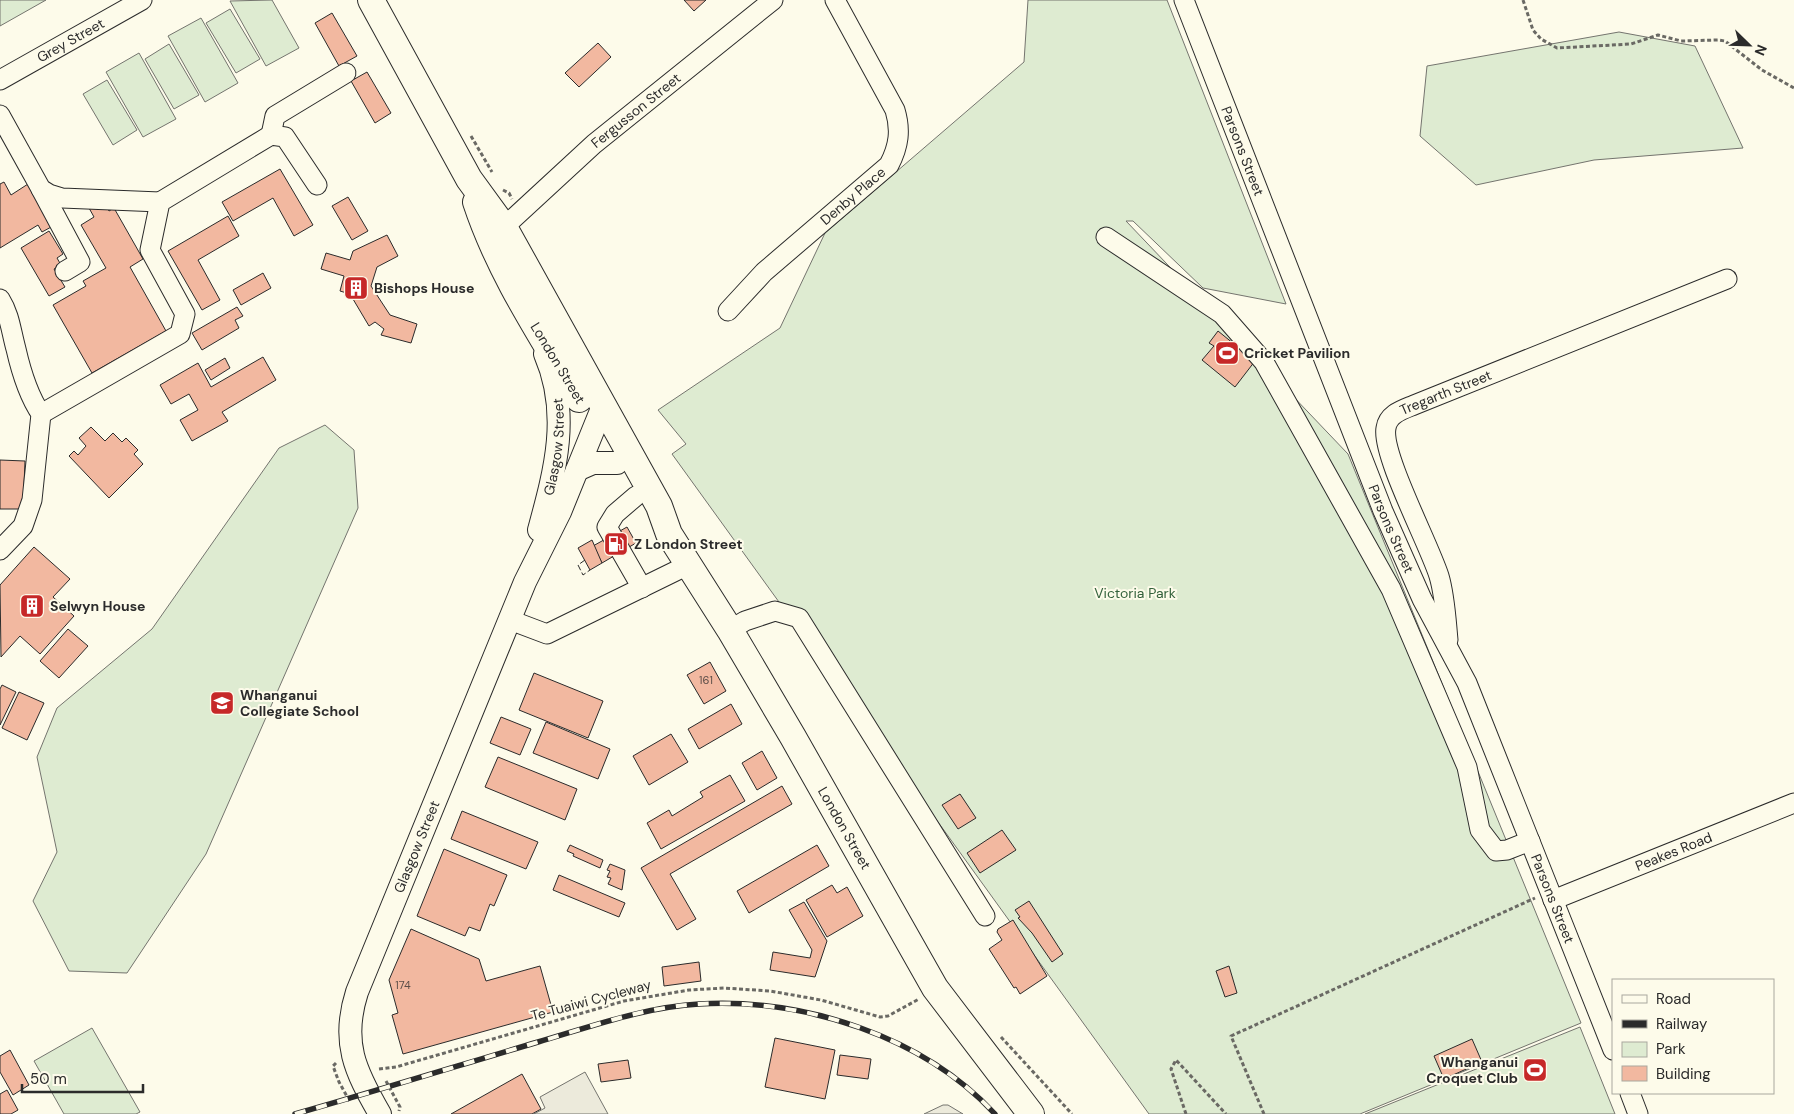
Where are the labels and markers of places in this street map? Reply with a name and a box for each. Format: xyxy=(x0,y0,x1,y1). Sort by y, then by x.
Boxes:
building icon: Bishops House xyxy=(343,275,369,301)
place label: Bishops House xyxy=(374,279,474,297)
sports icon: Cricket Pavilion xyxy=(1214,340,1240,366)
place label: Cricket Pavilion xyxy=(1244,344,1350,362)
fuel station icon: Z London Street xyxy=(603,531,629,557)
place label: Z London Street xyxy=(634,535,743,553)
building icon: Selwyn House xyxy=(19,593,45,619)
place label: Selwyn House xyxy=(50,597,146,615)
place label: Whanganui Collegiate School xyxy=(240,686,359,720)
school or university icon: Whanganui Collegiate School xyxy=(209,690,235,716)
place label: Whanganui Croquet Club xyxy=(1426,1053,1518,1087)
sports icon: Whanganui Croquet Club xyxy=(1522,1057,1548,1083)

